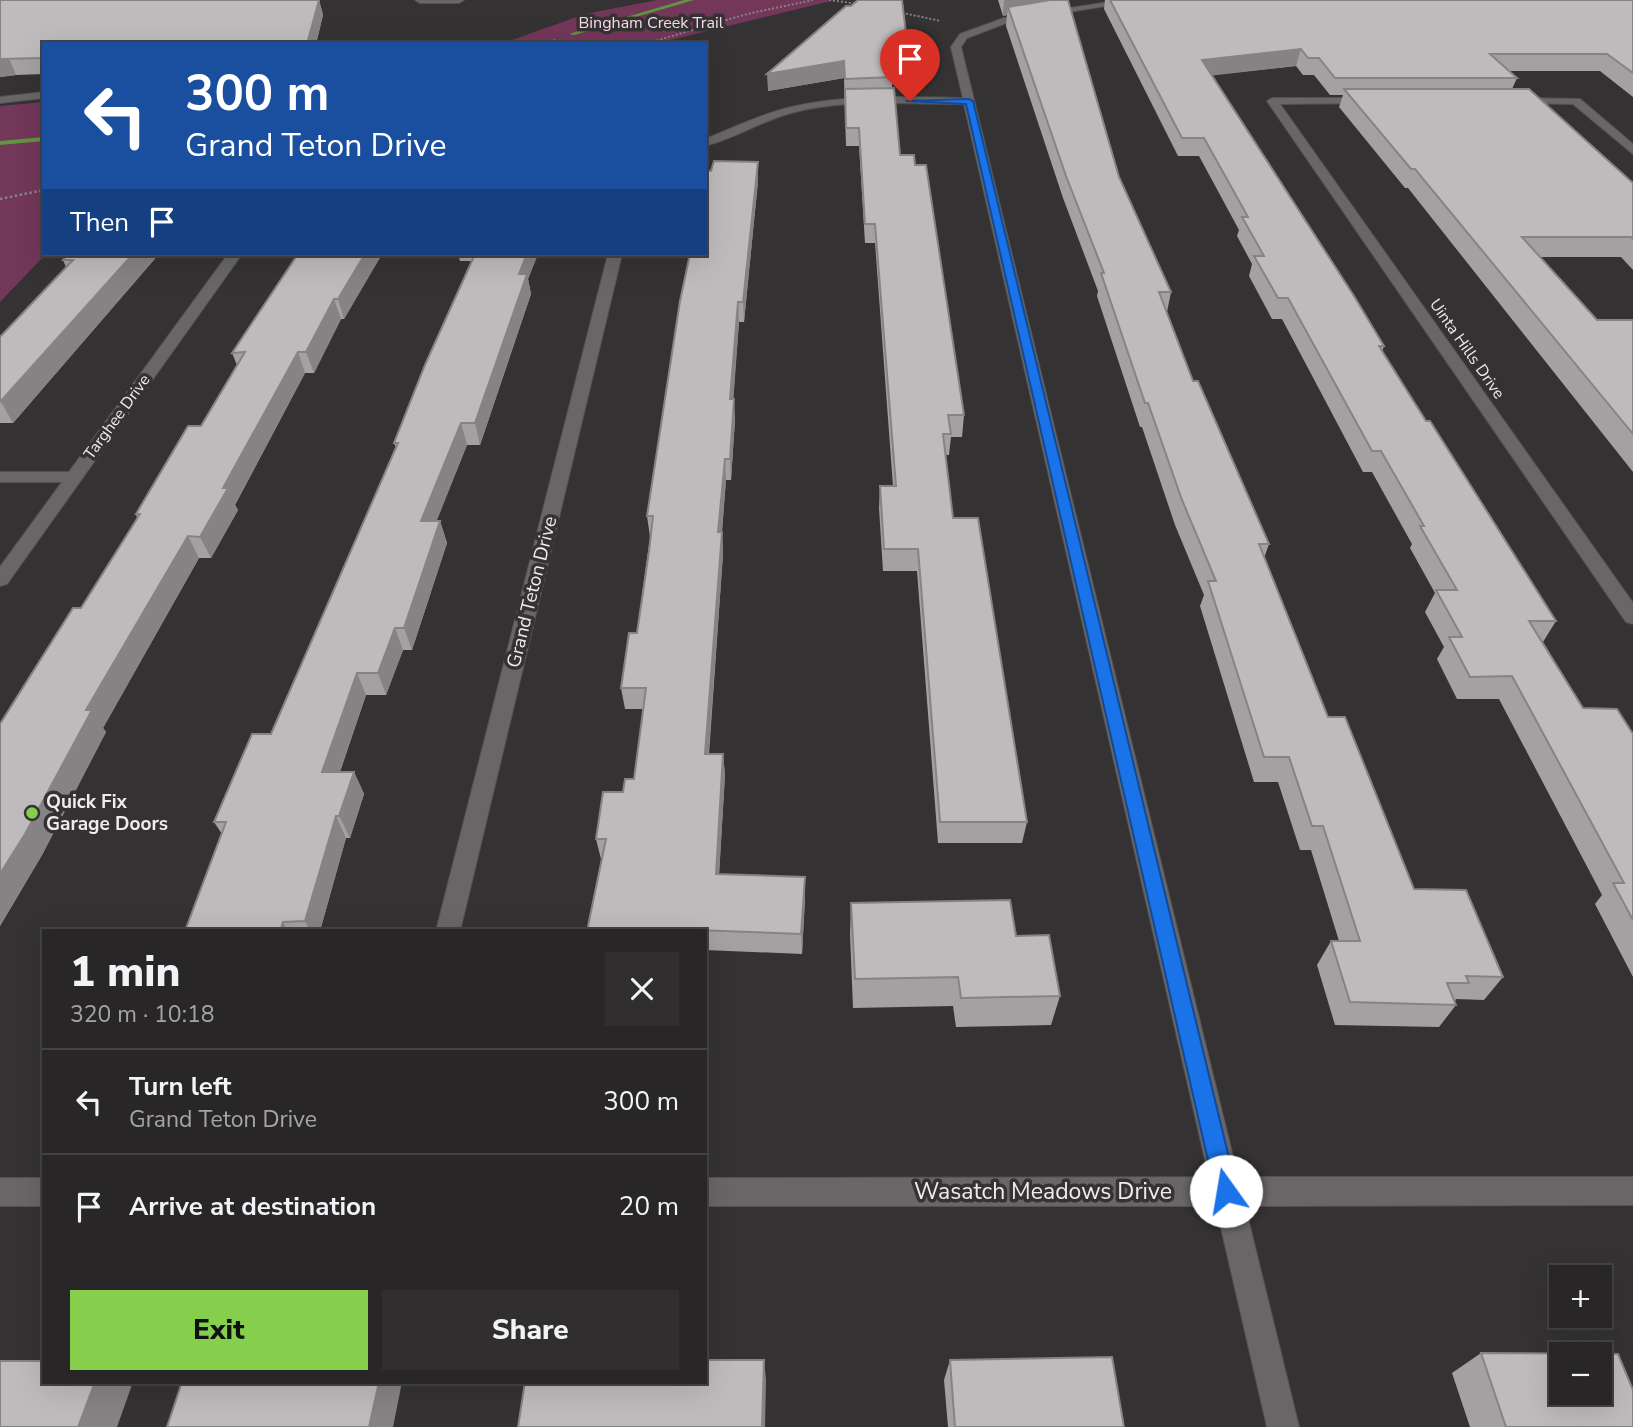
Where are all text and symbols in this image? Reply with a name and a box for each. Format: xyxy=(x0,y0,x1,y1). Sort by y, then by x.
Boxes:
park label: Bingham Creek Trail xyxy=(579,12,724,34)
pin xyxy=(880,29,940,101)
icon: arrive xyxy=(891,40,929,78)
text: 300 m xyxy=(185,60,329,127)
icon: left xyxy=(70,70,161,161)
text: Grand Teton Drive xyxy=(185,124,447,167)
icon: arrive xyxy=(143,203,181,241)
text: Then xyxy=(70,205,129,240)
street label: Uinta Hills Drive xyxy=(1424,294,1510,404)
street label: Targhee Drive xyxy=(79,370,155,464)
street label: Grand Teton Drive xyxy=(501,514,563,670)
place label: Quick Fix Garage Doors xyxy=(46,789,168,837)
marker: Quick Fix Garage Doors xyxy=(24,805,40,821)
text: 1 min xyxy=(70,944,180,1001)
button: close xyxy=(605,952,679,1026)
text: 320 m · 10:18 xyxy=(70,999,215,1030)
text: Turn left xyxy=(129,1069,232,1104)
icon: left xyxy=(70,1083,108,1121)
text: 300 m xyxy=(603,1084,679,1119)
text: Grand Teton Drive xyxy=(129,1104,317,1135)
position arrow xyxy=(1189,1154,1263,1228)
street label: Wasatch Meadows Drive xyxy=(914,1176,1172,1207)
icon: arrive xyxy=(70,1188,108,1226)
text: Arrive at destination xyxy=(129,1189,376,1224)
text: 20 m xyxy=(619,1189,679,1224)
map controls xyxy=(1549,1265,1612,1405)
button: + xyxy=(1549,1265,1612,1328)
button: Exit xyxy=(70,1290,368,1370)
button: Share xyxy=(382,1290,679,1370)
button: − xyxy=(1549,1342,1612,1405)

